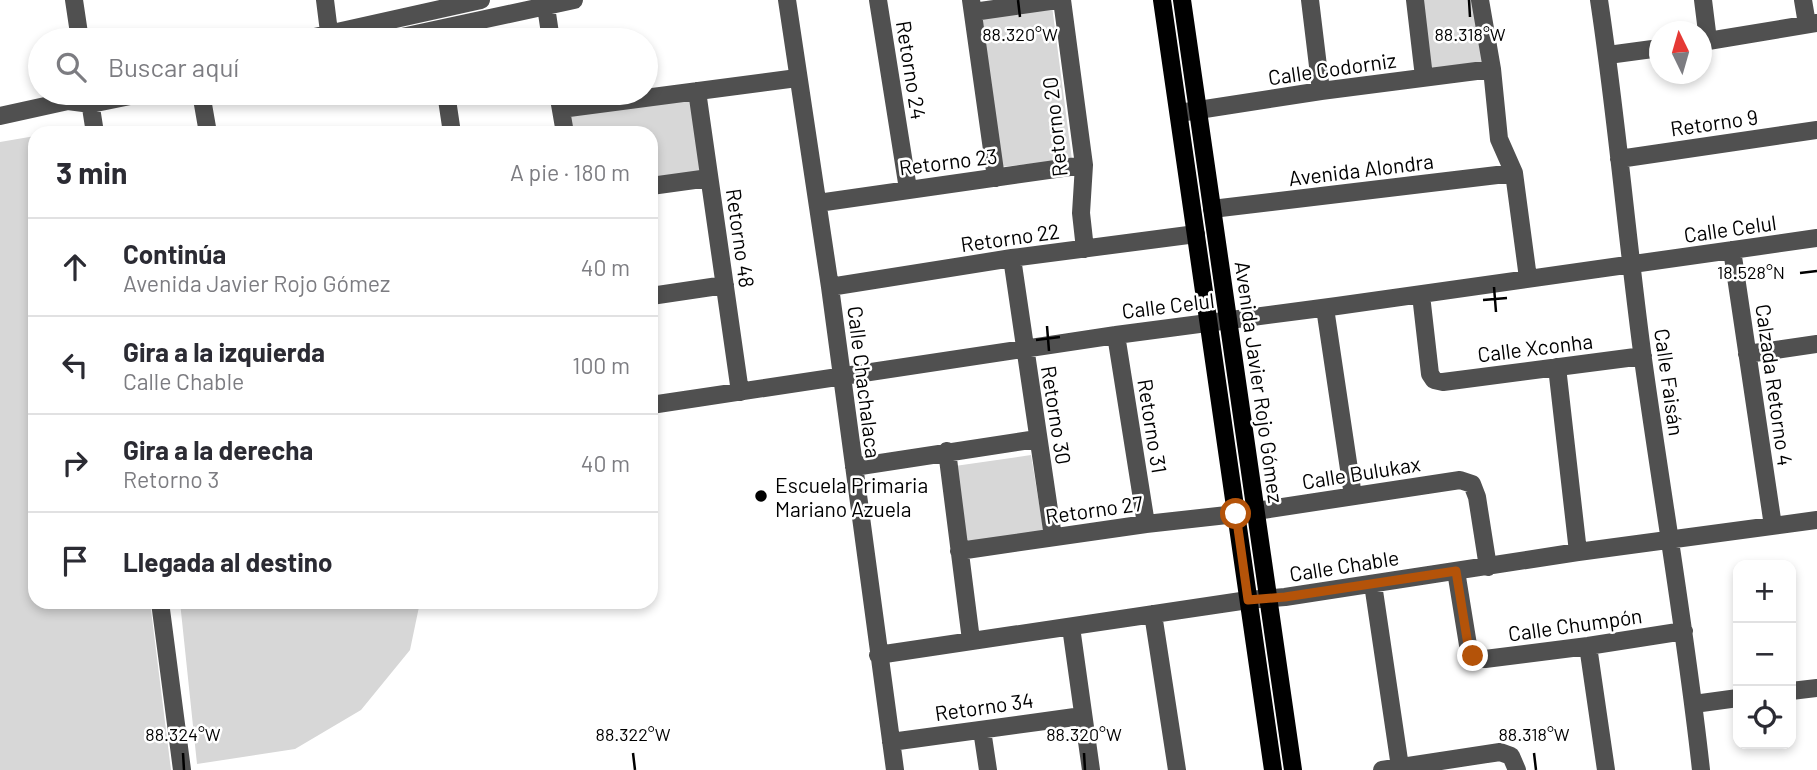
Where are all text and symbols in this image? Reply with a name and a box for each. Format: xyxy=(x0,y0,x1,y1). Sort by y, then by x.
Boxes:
street label: Retorno 24 xyxy=(892,19,932,121)
north arrow xyxy=(1649,21,1712,84)
text: 88.320°W xyxy=(982,23,1058,45)
text: 88.318°W xyxy=(1434,23,1506,45)
search box xyxy=(28,28,658,105)
street label: Calle Codorniz xyxy=(1266,47,1398,89)
icon: search xyxy=(52,48,90,86)
text: Buscar aquí xyxy=(108,51,239,82)
street label: Retorno 20 xyxy=(1036,76,1072,178)
street label: Retorno 9 xyxy=(1669,103,1759,141)
street label: Retorno 23 xyxy=(897,143,999,179)
street label: Avenida Alondra xyxy=(1287,148,1435,190)
text: 3 min xyxy=(56,154,127,190)
text: A pie · 180 m xyxy=(510,158,630,186)
street label: Retorno 48 xyxy=(722,187,760,289)
street label: Calle Celul xyxy=(1682,209,1778,247)
street label: Retorno 22 xyxy=(959,218,1061,256)
text: Continúa xyxy=(123,238,226,269)
icon: ahead xyxy=(56,248,94,286)
text: 40 m xyxy=(581,253,630,281)
street label: Avenida Javier Rojo Gómez xyxy=(1231,259,1289,505)
text: 18.528°N xyxy=(1717,261,1785,283)
text: Avenida Javier Rojo Gómez xyxy=(123,269,390,297)
street label: Calle Celul xyxy=(1120,287,1216,323)
street label: Calzada Retorno 4 xyxy=(1751,302,1799,468)
street label: Calle Chachalaca xyxy=(843,304,887,460)
street label: Calle Faisán xyxy=(1650,327,1690,437)
street label: Calle Xconha xyxy=(1476,328,1594,366)
text: Gira a la izquierda xyxy=(123,336,325,367)
icon: left xyxy=(56,346,94,384)
text: 100 m xyxy=(572,351,630,379)
street label: Retorno 30 xyxy=(1037,364,1077,466)
text: Calle Chable xyxy=(123,367,244,395)
street label: Retorno 31 xyxy=(1133,377,1173,475)
text: Gira a la derecha xyxy=(123,434,313,465)
icon: right xyxy=(56,444,94,482)
text: 40 m xyxy=(581,449,630,477)
street label: Calle Bulukax xyxy=(1300,450,1422,494)
text: Retorno 3 xyxy=(123,465,219,493)
place label: Escuela Primaria Mariano Azuela xyxy=(775,472,928,521)
marker: Escuela Primaria Mariano Azuela xyxy=(753,488,769,504)
street label: Retorno 27 xyxy=(1044,490,1144,528)
route start xyxy=(1220,498,1251,529)
icon: arrive xyxy=(56,542,94,580)
street label: Calle Chable xyxy=(1287,544,1401,586)
text: Llegada al destino xyxy=(123,546,332,577)
map controls xyxy=(1733,560,1796,749)
button: + xyxy=(1733,560,1796,623)
street label: Calle Chumpón xyxy=(1506,602,1644,646)
button: − xyxy=(1733,623,1796,686)
route end xyxy=(1457,640,1488,671)
button: locate xyxy=(1733,686,1796,749)
street label: Retorno 34 xyxy=(933,687,1035,725)
text: 88.324°W xyxy=(145,723,221,745)
text: 88.322°W xyxy=(596,723,671,745)
text: 88.320°W xyxy=(1046,723,1122,745)
text: 88.318°W xyxy=(1498,723,1570,745)

